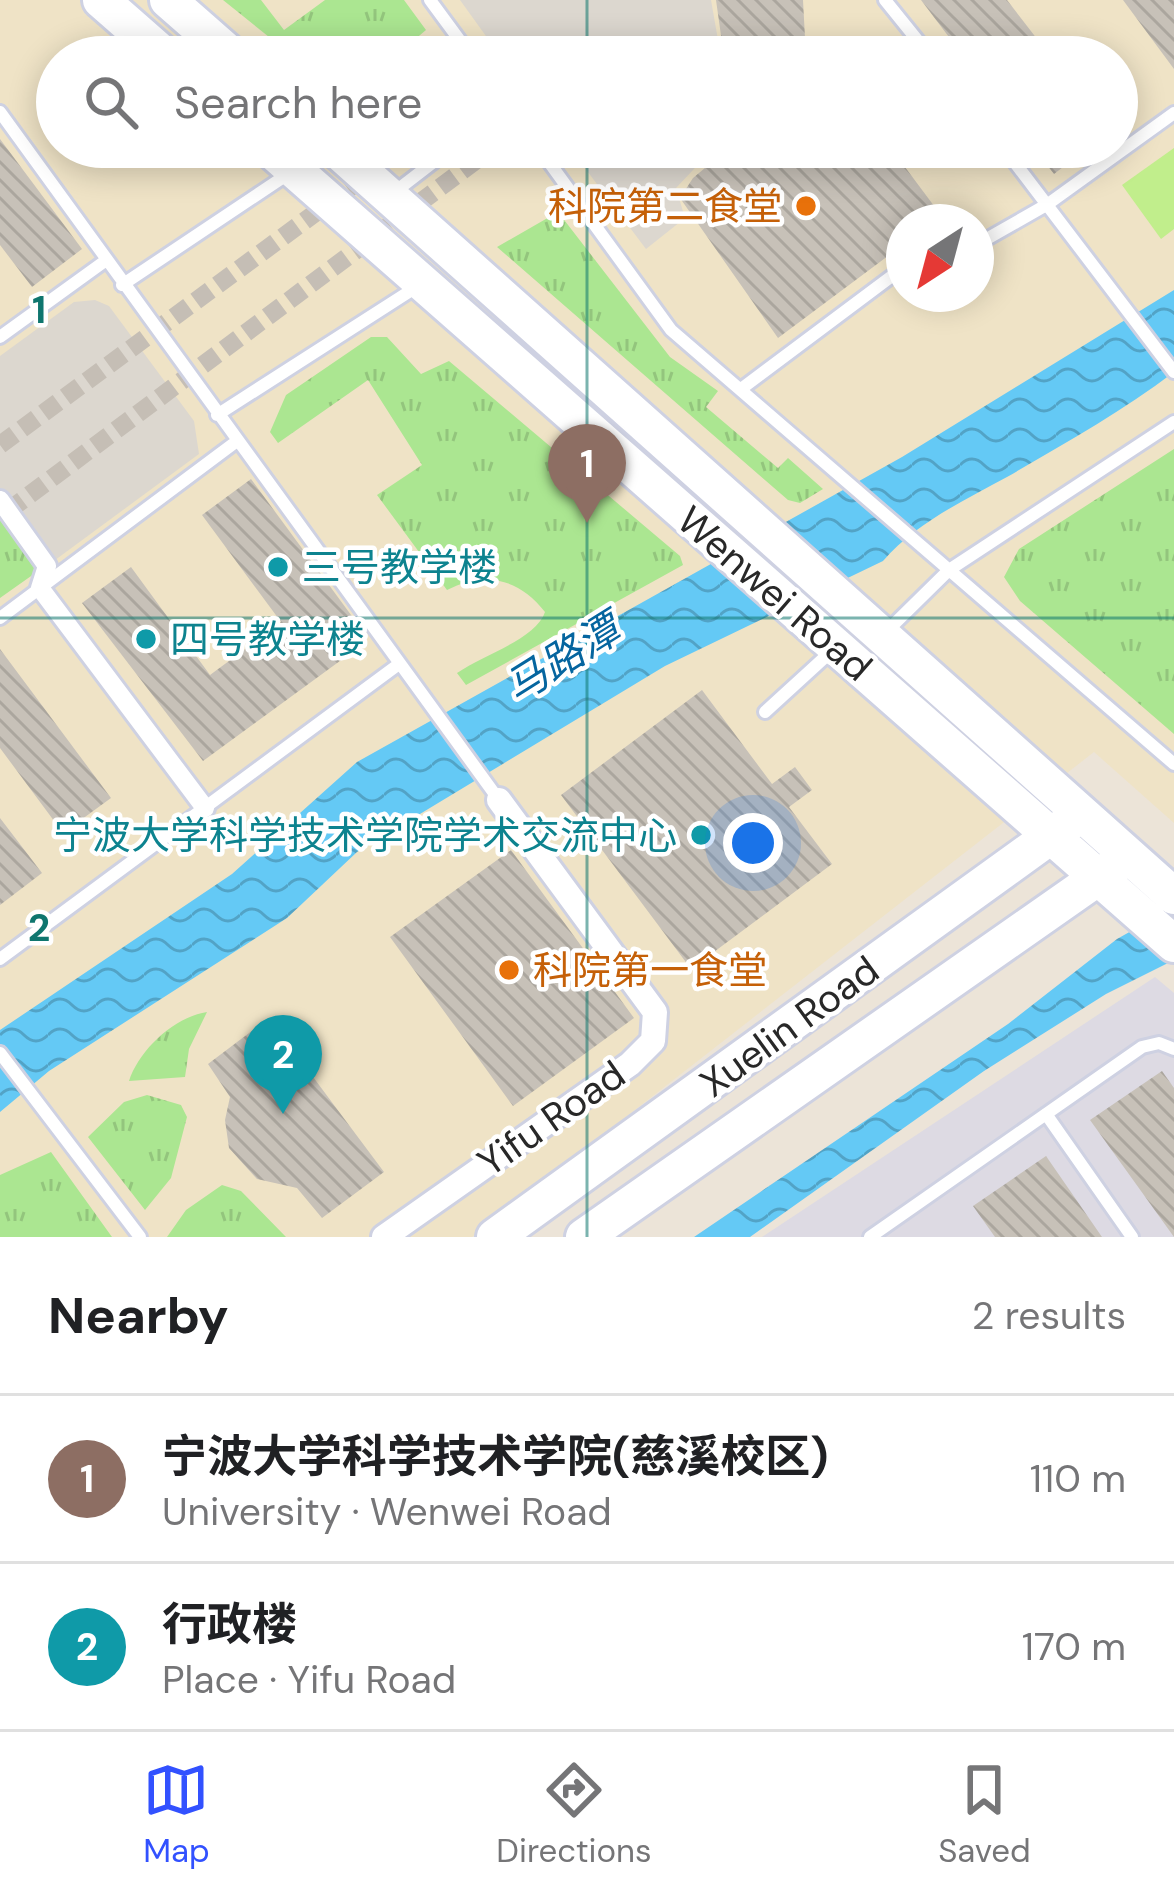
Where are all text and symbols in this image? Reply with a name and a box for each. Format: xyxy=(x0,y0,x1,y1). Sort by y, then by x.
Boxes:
search box xyxy=(36,36,1138,168)
icon: search xyxy=(78,69,144,135)
text: Search here xyxy=(174,73,422,132)
place label: 科院第二食堂 xyxy=(548,181,782,232)
marker: 科院第二食堂 xyxy=(793,193,819,219)
north arrow xyxy=(886,204,994,312)
text: 1 xyxy=(32,284,46,335)
pin: 1 xyxy=(548,424,626,523)
street label: Wenwei Road xyxy=(667,495,883,692)
place label: 三号教学楼 xyxy=(302,542,497,593)
marker: 三号教学楼 xyxy=(265,554,291,580)
water label: 马路潭 xyxy=(494,598,636,715)
place label: 四号教学楼 xyxy=(170,614,365,665)
marker: 四号教学楼 xyxy=(133,626,159,652)
place label: 宁波大学科学技术学院学术交流中心 xyxy=(53,810,677,861)
your location xyxy=(723,813,783,873)
marker: 宁波大学科学技术学院学术交流中心 xyxy=(688,822,714,848)
text: 2 xyxy=(28,902,50,953)
street label: Xuelin Road xyxy=(690,944,889,1108)
place label: 科院第一食堂 xyxy=(533,945,767,996)
marker: 科院第一食堂 xyxy=(496,957,522,983)
pin: 2 xyxy=(244,1015,322,1114)
street label: Yifu Road xyxy=(468,1049,635,1188)
text: Nearby xyxy=(48,1282,229,1349)
text: 2 results xyxy=(972,1290,1126,1341)
text: 宁波大学科学技术学院(慈溪校区) xyxy=(162,1427,828,1486)
text: 1 xyxy=(80,1453,94,1504)
text: 110 m xyxy=(1030,1453,1126,1504)
text: University · Wenwei Road xyxy=(162,1486,612,1537)
text: 行政楼 xyxy=(162,1595,297,1654)
text: 2 xyxy=(76,1621,98,1672)
text: 170 m xyxy=(1022,1621,1126,1672)
text: Place · Yifu Road xyxy=(162,1654,456,1705)
tab: Map xyxy=(143,1757,210,1872)
tab: Directions xyxy=(496,1757,652,1872)
tab: Saved xyxy=(938,1757,1031,1872)

